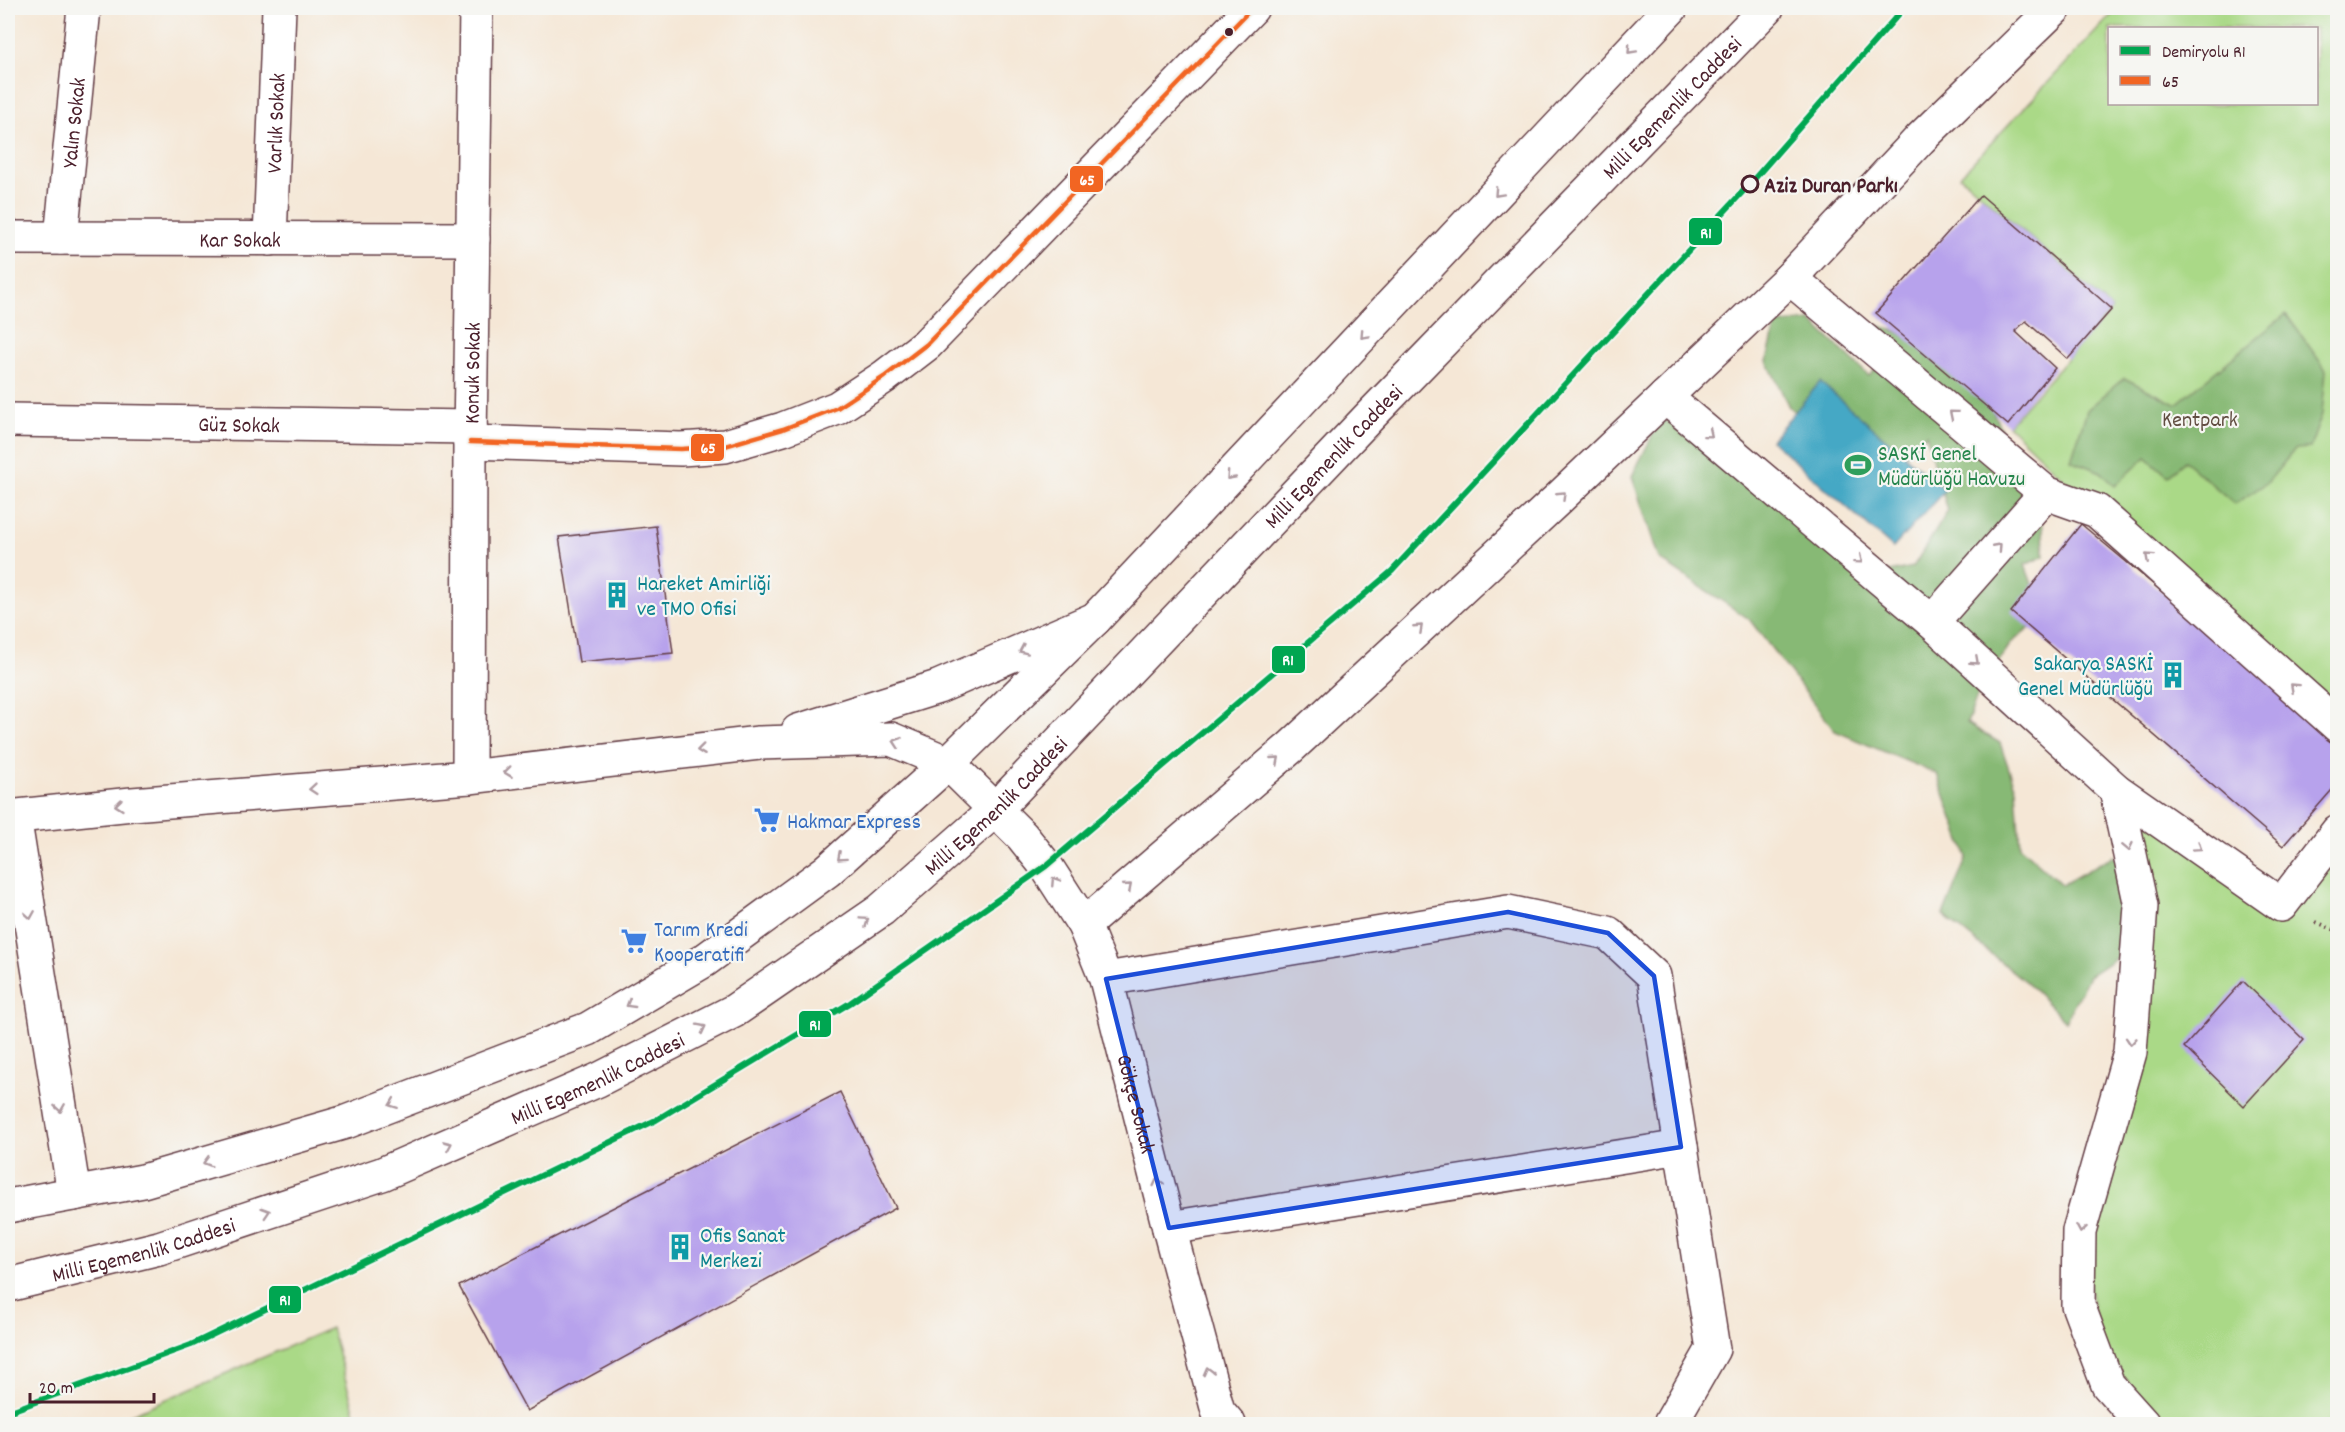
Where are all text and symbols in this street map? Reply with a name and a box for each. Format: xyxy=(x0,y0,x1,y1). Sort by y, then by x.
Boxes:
unlabelled marker xyxy=(1223,26,1235,38)
legend xyxy=(2108,27,2318,105)
street label: Milli Egemenlik Caddesi xyxy=(1596,31,1751,188)
text: Demiryolu R1 xyxy=(2162,41,2246,66)
one-way arrow xyxy=(1628,43,1639,54)
text: 65 xyxy=(2162,71,2179,96)
street label: Varlık Sokak xyxy=(261,72,295,174)
street label: Yalın Sokak xyxy=(56,76,96,170)
line badge: 65 xyxy=(1069,165,1104,193)
text: 65 xyxy=(1079,170,1095,193)
place label: Aziz Duran Parkı xyxy=(1764,172,1898,203)
marker: Aziz Duran Parkı xyxy=(1741,175,1759,193)
one-way arrow xyxy=(1495,186,1506,197)
line badge: R1 xyxy=(1688,217,1723,246)
text: R1 xyxy=(1700,223,1712,246)
street label: Kar Sokak xyxy=(199,226,281,258)
street label: Konuk Sokak xyxy=(458,322,491,424)
one-way arrow xyxy=(1361,327,1372,338)
street label: Milli Egemenlik Caddesi xyxy=(1259,379,1412,537)
park label: Kentpark xyxy=(2162,406,2238,437)
street label: Güz Sokak xyxy=(198,411,280,443)
one-way arrow xyxy=(1949,411,1960,422)
one-way arrow xyxy=(1703,427,1714,438)
line badge: 65 xyxy=(690,433,725,462)
text: 65 xyxy=(700,438,716,461)
place label: SASKİ Genel Müdürlüğü Havuzu xyxy=(1878,440,2025,496)
sports icon: SASKİ Genel Müdürlüğü Havuzu xyxy=(1843,450,1873,480)
one-way arrow xyxy=(1226,469,1237,480)
one-way arrow xyxy=(1555,491,1566,502)
one-way arrow xyxy=(1991,544,2002,554)
one-way arrow xyxy=(1852,553,1863,564)
one-way arrow xyxy=(2145,553,2155,564)
place label: Hareket Amirliği ve TMO Ofisi xyxy=(637,570,771,626)
building icon: Hareket Amirliği ve TMO Ofisi xyxy=(602,580,632,610)
one-way arrow xyxy=(1413,624,1423,635)
one-way arrow xyxy=(1018,643,1029,655)
line badge: R1 xyxy=(1271,645,1306,674)
text: R1 xyxy=(1282,650,1294,673)
place label: Sakarya SASKİ Genel Müdürlüğü xyxy=(2018,650,2154,706)
one-way arrow xyxy=(1968,654,1979,665)
building icon: Sakarya SASKİ Genel Müdürlüğü xyxy=(2158,660,2188,690)
one-way arrow xyxy=(2290,683,2301,694)
street label: Milli Egemenlik Caddesi xyxy=(919,731,1076,884)
one-way arrow xyxy=(892,737,903,750)
one-way arrow xyxy=(697,743,706,756)
one-way arrow xyxy=(1269,756,1280,767)
one-way arrow xyxy=(503,765,512,778)
one-way arrow xyxy=(309,782,318,795)
one-way arrow xyxy=(114,798,124,811)
supermarket icon: Hakmar Express xyxy=(752,805,782,835)
place label: Hakmar Express xyxy=(787,808,921,839)
one-way arrow xyxy=(2192,840,2203,851)
one-way arrow xyxy=(2121,842,2134,852)
one-way arrow xyxy=(838,850,848,861)
one-way arrow xyxy=(1051,877,1063,887)
one-way arrow xyxy=(1121,883,1132,894)
one-way arrow xyxy=(23,911,35,920)
place label: Tarım Kredi Kooperatifi xyxy=(654,916,748,972)
one-way arrow xyxy=(858,917,869,928)
supermarket icon: Tarım Kredi Kooperatifi xyxy=(619,926,649,956)
one-way arrow xyxy=(626,997,636,1009)
line badge: R1 xyxy=(798,1010,832,1038)
text: R1 xyxy=(809,1015,821,1038)
one-way arrow xyxy=(695,1023,706,1035)
street label: Milli Egemenlik Caddesi xyxy=(507,1027,691,1135)
one-way arrow xyxy=(2125,1036,2138,1045)
street label: Gökçe Sokak xyxy=(1107,1051,1162,1157)
one-way arrow xyxy=(388,1097,399,1109)
one-way arrow xyxy=(54,1103,66,1113)
one-way arrow xyxy=(442,1140,453,1152)
one-way arrow xyxy=(202,1155,212,1168)
one-way arrow xyxy=(1153,1178,1166,1188)
one-way arrow xyxy=(260,1207,271,1220)
street label: Milli Egemenlik Caddesi xyxy=(49,1212,240,1293)
place label: Ofis Sanat Merkezi xyxy=(700,1222,786,1278)
one-way arrow xyxy=(2075,1224,2088,1234)
building icon: Ofis Sanat Merkezi xyxy=(665,1232,695,1262)
line badge: R1 xyxy=(268,1285,302,1314)
text: R1 xyxy=(279,1290,291,1313)
scale bar xyxy=(30,1366,154,1404)
one-way arrow xyxy=(1202,1366,1215,1376)
text: 20 m xyxy=(39,1377,73,1402)

